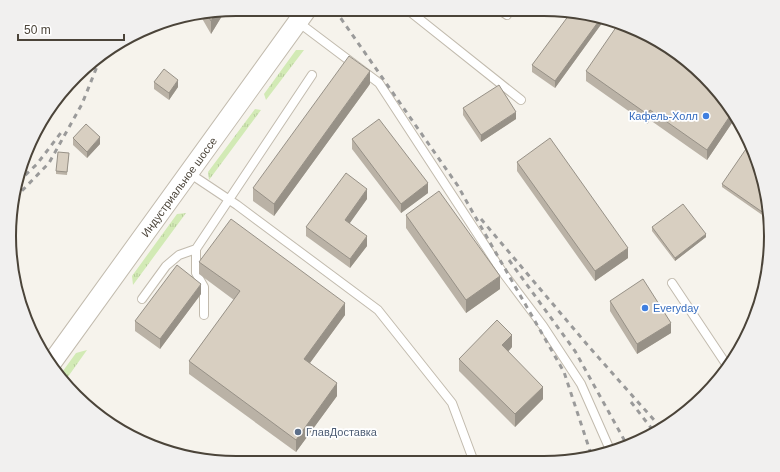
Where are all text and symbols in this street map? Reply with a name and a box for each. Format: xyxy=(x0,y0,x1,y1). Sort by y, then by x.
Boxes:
scale bar xyxy=(18,16,124,42)
text: 50 m xyxy=(24,23,51,37)
place label: Кафель-Холл xyxy=(629,110,698,122)
marker: Кафель-Холл xyxy=(701,111,711,121)
street label: Индустриальное шоссе xyxy=(139,135,219,239)
place label: Everyday xyxy=(653,302,699,314)
marker: Everyday xyxy=(640,303,650,313)
place label: ГлавДоставка xyxy=(306,426,378,438)
marker: ГлавДоставка xyxy=(293,427,303,437)

